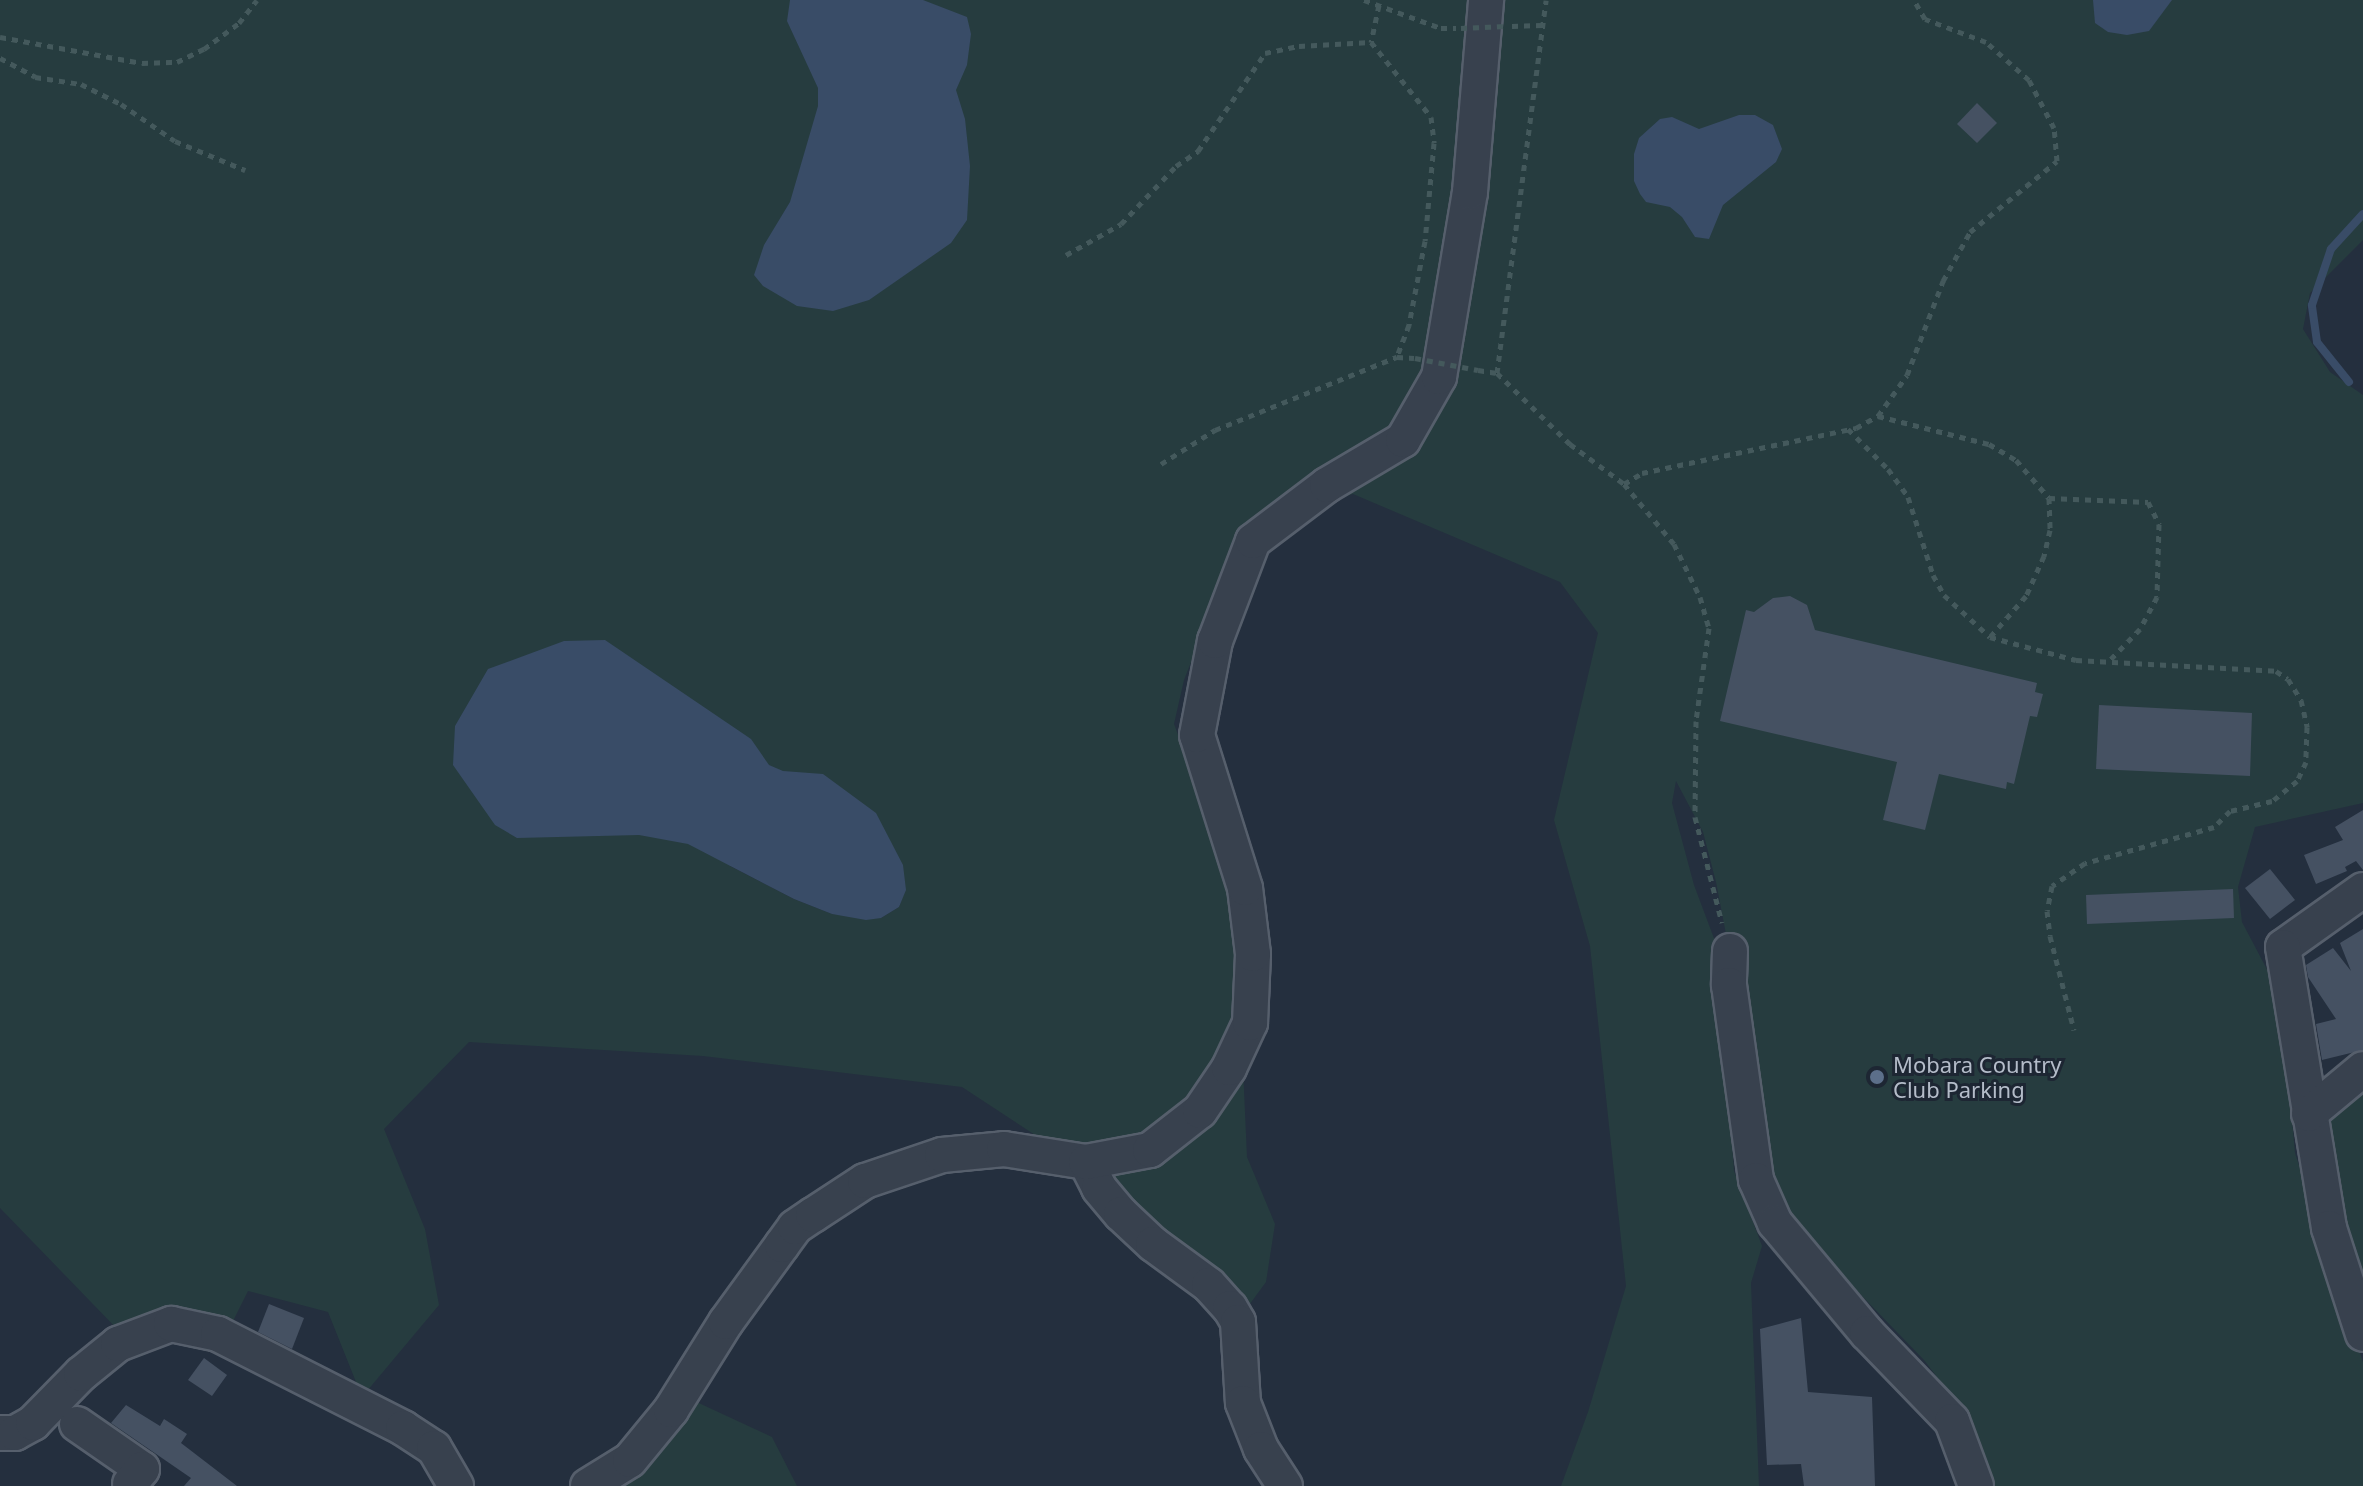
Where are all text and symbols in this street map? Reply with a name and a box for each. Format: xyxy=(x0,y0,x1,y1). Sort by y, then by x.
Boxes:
place label: Mobara Country Club Parking xyxy=(1893,1051,2061,1102)
marker: Mobara Country Club Parking xyxy=(1868,1068,1886,1086)

